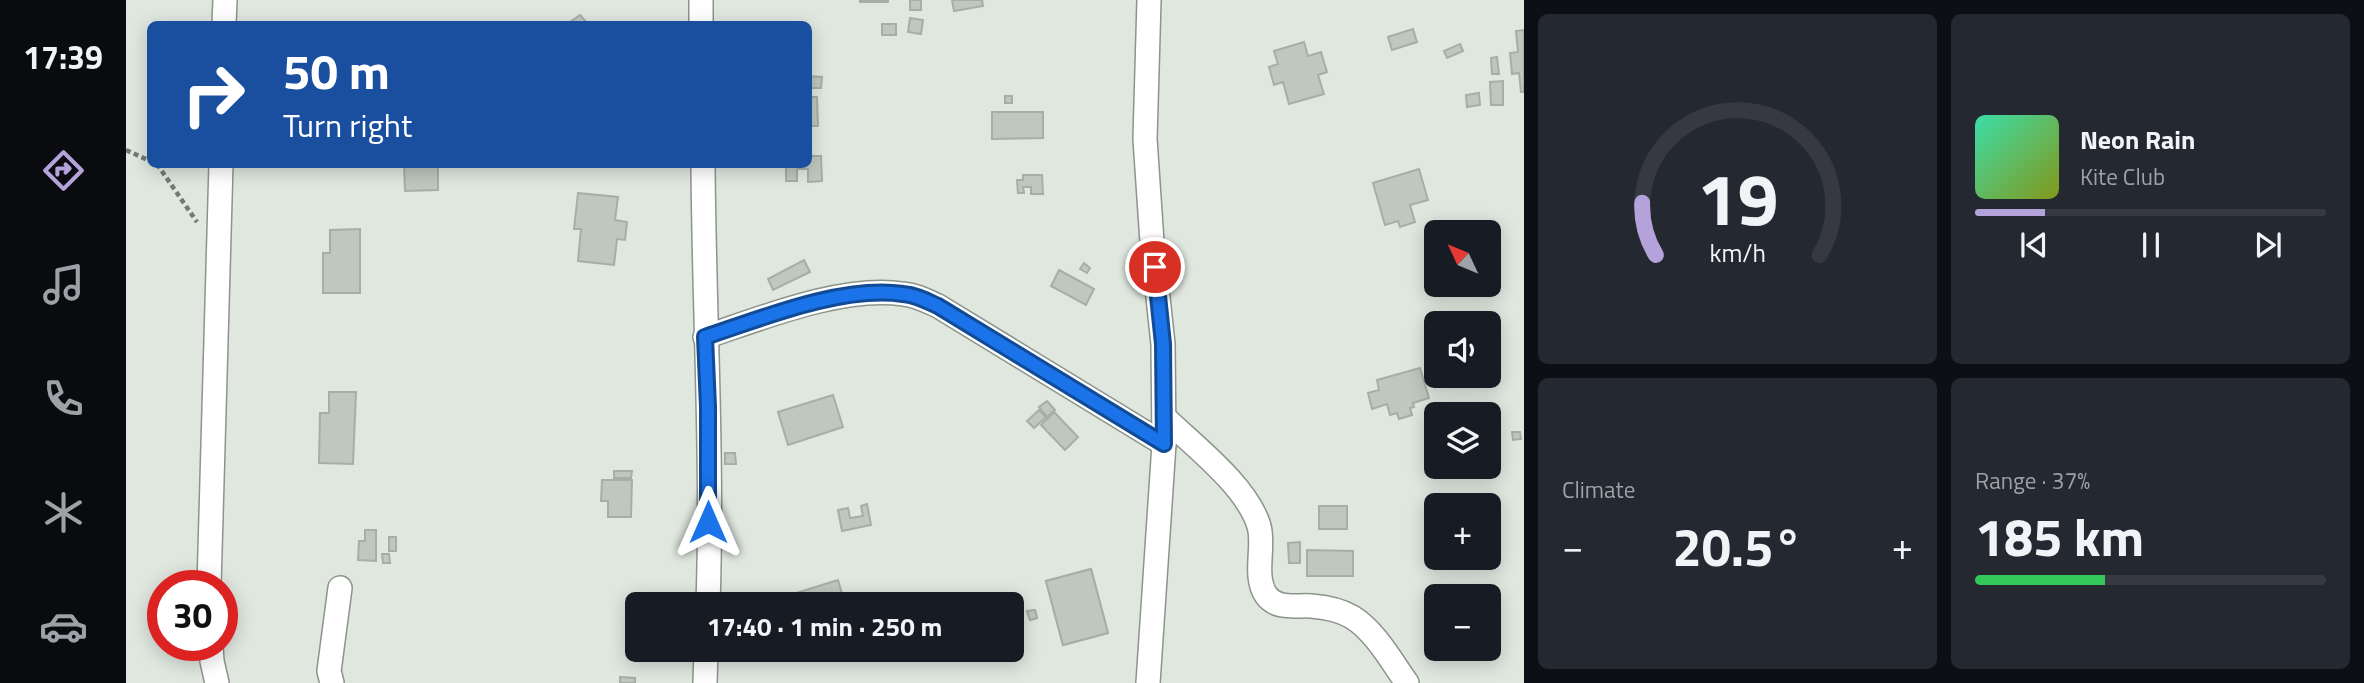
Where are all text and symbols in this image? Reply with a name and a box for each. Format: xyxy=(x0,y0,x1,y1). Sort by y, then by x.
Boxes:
text: 17:39 xyxy=(23,33,103,81)
text: 50 m xyxy=(283,33,390,108)
icon: right xyxy=(168,49,259,140)
text: Turn right xyxy=(283,101,412,149)
text: Neon Rain xyxy=(2080,120,2195,159)
text: 19 xyxy=(1697,144,1778,254)
icon: directions xyxy=(39,146,88,195)
text: Kite Club xyxy=(2080,159,2165,194)
north arrow xyxy=(1424,220,1502,298)
map controls xyxy=(1424,220,1501,661)
icon: previous xyxy=(2015,226,2053,264)
icon: pause xyxy=(2132,226,2170,264)
icon: next xyxy=(2249,226,2287,264)
text: km/h xyxy=(1709,234,1766,272)
pin xyxy=(1125,237,1185,297)
icon: arrive xyxy=(1136,248,1174,286)
icon: music xyxy=(39,260,88,309)
button: sound xyxy=(1424,311,1501,388)
icon: phone xyxy=(39,374,88,423)
button: layers xyxy=(1424,402,1501,479)
text: Range · 37% xyxy=(1975,463,2090,498)
text: Climate xyxy=(1562,472,1635,507)
position arrow xyxy=(671,485,745,559)
icon: climate xyxy=(39,488,88,537)
button: + xyxy=(1424,493,1501,570)
text: 185 km xyxy=(1975,497,2144,576)
text: 20.5° xyxy=(1673,507,1802,586)
text: − xyxy=(1562,517,1583,575)
text: + xyxy=(1892,517,1913,575)
speed limit sign: 30 xyxy=(147,570,238,661)
button: − xyxy=(1424,584,1501,661)
icon: car xyxy=(39,602,88,651)
text: 17:40 · 1 min · 250 m xyxy=(707,607,942,646)

